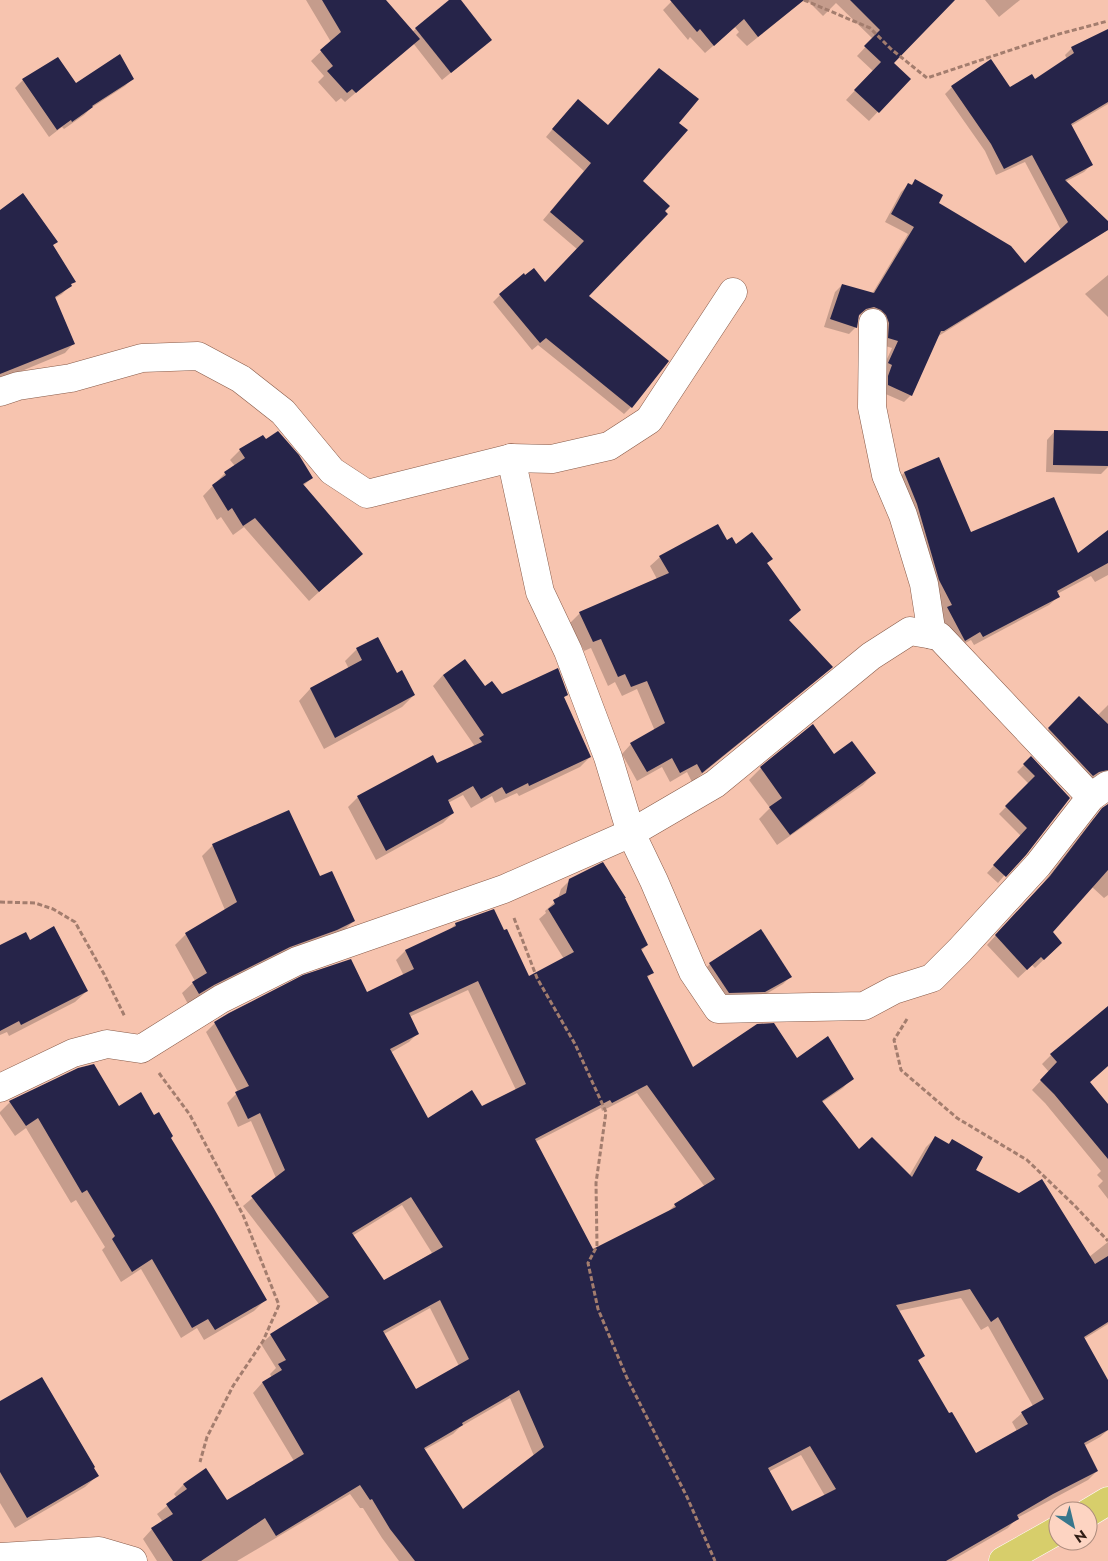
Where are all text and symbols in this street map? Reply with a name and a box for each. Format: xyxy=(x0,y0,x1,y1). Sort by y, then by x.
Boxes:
north arrow xyxy=(1048,1501,1098,1551)
text: N xyxy=(1070,1525,1091,1548)

